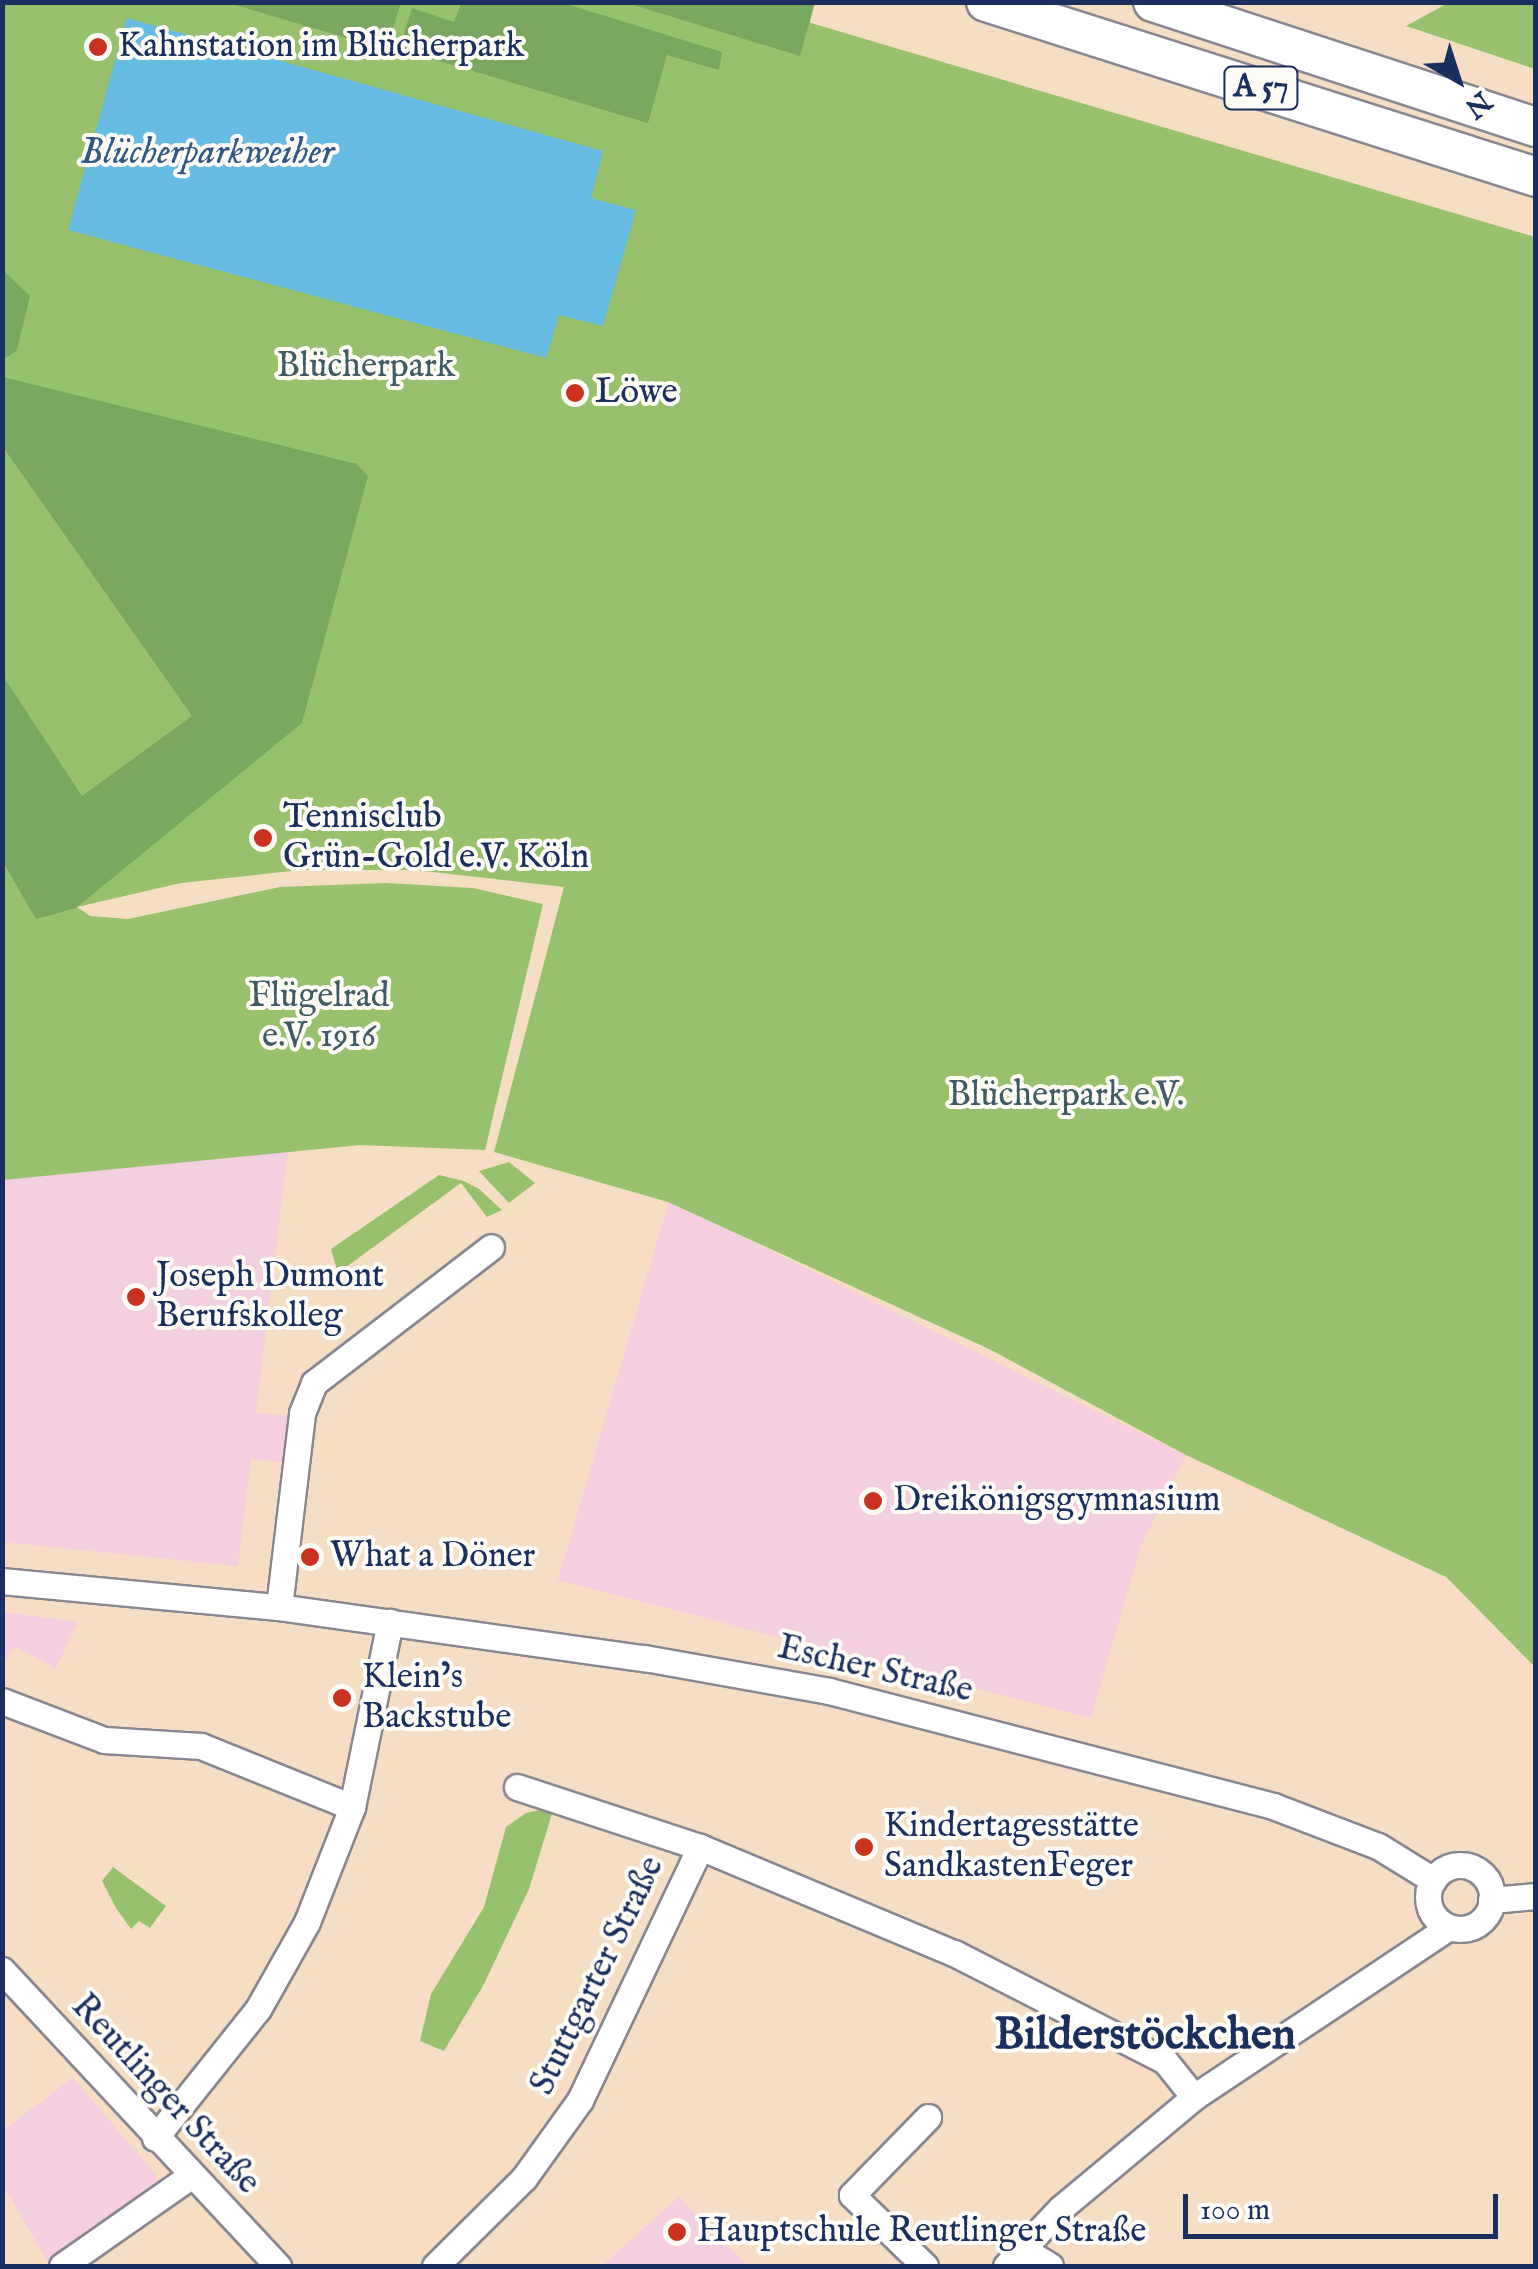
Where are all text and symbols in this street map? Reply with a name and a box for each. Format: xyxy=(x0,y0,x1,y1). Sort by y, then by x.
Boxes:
place label: Kahnstation im Blücherpark xyxy=(118,26,524,68)
north arrow xyxy=(1408,30,1508,130)
marker: Kahnstation im Blücherpark xyxy=(87,36,109,58)
road number: A 57 xyxy=(1221,61,1301,115)
text: N xyxy=(1457,82,1498,125)
water label: Blücherparkweiher xyxy=(80,131,334,177)
park label: Blücherpark xyxy=(277,346,455,388)
place label: Löwe xyxy=(595,372,678,414)
marker: Löwe xyxy=(564,382,586,404)
place label: Tennisclub Grün-Gold e.V. Köln xyxy=(283,797,589,879)
marker: Tennisclub Grün-Gold e.V. Köln xyxy=(252,827,274,849)
park label: Flügelrad e.V. 1916 xyxy=(248,976,390,1058)
park label: Blücherpark e.V. xyxy=(948,1075,1184,1117)
place label: Joseph Dumont Berufskolleg xyxy=(156,1256,384,1338)
marker: Joseph Dumont Berufskolleg xyxy=(125,1286,147,1308)
place label: Dreikönigsgymnasium xyxy=(893,1480,1221,1522)
marker: Dreikönigsgymnasium xyxy=(862,1490,884,1512)
place label: What a Döner xyxy=(330,1536,535,1578)
marker: What a Döner xyxy=(299,1546,321,1568)
street label: Escher Straße xyxy=(773,1627,977,1713)
place label: Klein’s Backstube xyxy=(362,1657,511,1739)
marker: Klein’s Backstube xyxy=(331,1687,353,1709)
place label: Kindertagesstätte SandkastenFeger xyxy=(884,1806,1139,1888)
marker: Kindertagesstätte SandkastenFeger xyxy=(853,1836,875,1858)
street label: Stuttgarter Straße xyxy=(522,1850,674,2102)
street label: Reutlinger Straße xyxy=(62,1986,268,2204)
district label: Bilderstöckchen xyxy=(994,2009,1296,2063)
scale bar xyxy=(1188,2174,1503,2236)
text: 100 m xyxy=(1200,2192,1270,2230)
place label: Hauptschule Reutlinger Straße xyxy=(697,2211,1146,2253)
marker: Hauptschule Reutlinger Straße xyxy=(666,2221,688,2243)

